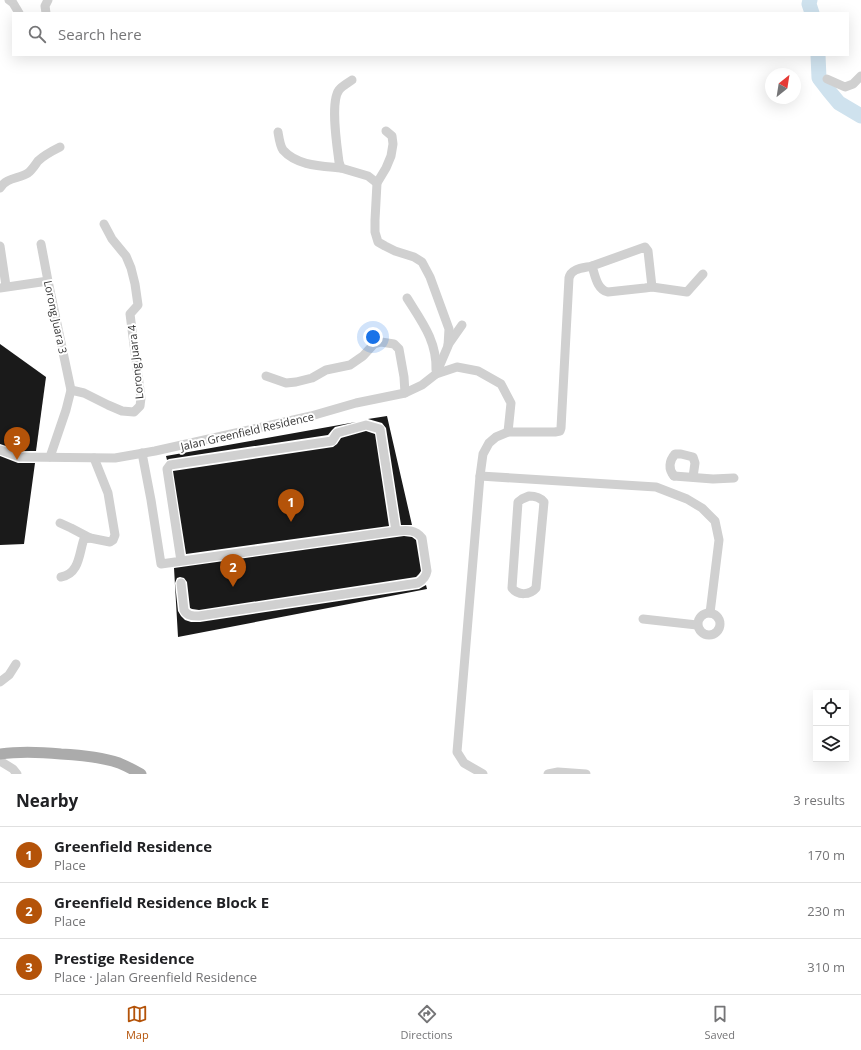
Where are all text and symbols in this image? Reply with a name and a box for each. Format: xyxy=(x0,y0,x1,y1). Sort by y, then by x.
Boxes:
search box xyxy=(12,12,849,56)
icon: search xyxy=(26,23,48,45)
text: Search here xyxy=(58,24,142,44)
north arrow xyxy=(765,68,801,104)
street label: Lorong Juara 3 xyxy=(41,279,71,355)
street label: Lorong Juara 4 xyxy=(124,323,146,400)
your location xyxy=(363,327,383,347)
street label: Jalan Greenfield Residence xyxy=(178,408,315,454)
pin: 3 xyxy=(4,427,30,460)
pin: 1 xyxy=(278,489,304,522)
pin: 2 xyxy=(220,554,246,587)
map controls xyxy=(813,690,849,762)
button: locate xyxy=(813,690,849,726)
button: layers xyxy=(813,726,849,762)
text: Nearby xyxy=(16,789,78,812)
text: 3 results xyxy=(793,791,845,809)
text: Greenfield Residence xyxy=(54,836,212,856)
text: 1 xyxy=(25,846,33,864)
text: 170 m xyxy=(807,846,845,864)
text: Place xyxy=(54,856,86,874)
text: Greenfield Residence Block E xyxy=(54,892,269,912)
text: 2 xyxy=(25,902,33,920)
text: 230 m xyxy=(807,902,845,920)
text: Place xyxy=(54,912,86,930)
text: Prestige Residence xyxy=(54,948,194,968)
text: 3 xyxy=(25,958,33,976)
text: 310 m xyxy=(807,958,845,976)
text: Place · Jalan Greenfield Residence xyxy=(54,968,257,986)
tab: Map xyxy=(126,1003,149,1042)
tab: Directions xyxy=(401,1003,453,1042)
tab: Saved xyxy=(704,1003,735,1042)

